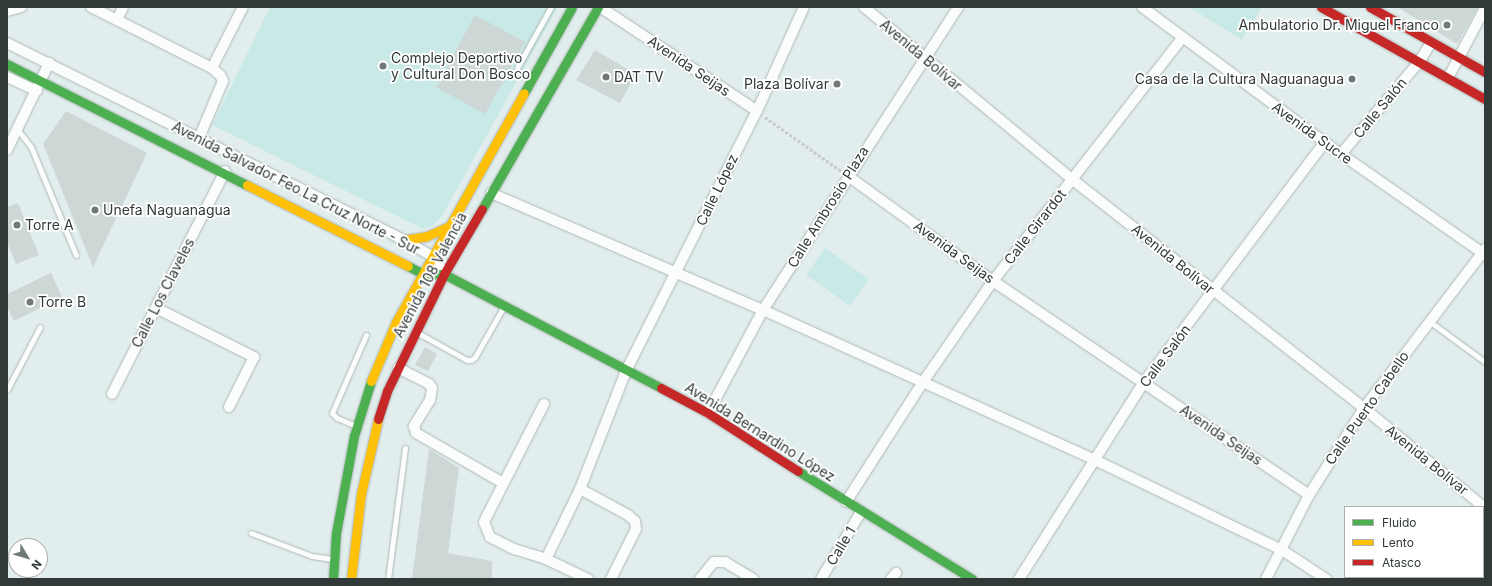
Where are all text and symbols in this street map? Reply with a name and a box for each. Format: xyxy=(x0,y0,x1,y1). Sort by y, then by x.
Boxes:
street label: Avenida Bolívar xyxy=(877,16,965,94)
place label: Ambulatorio Dr. Miguel Franco xyxy=(1238,17,1439,33)
marker: Ambulatorio Dr. Miguel Franco xyxy=(1442,20,1452,30)
street label: Avenida Seijas xyxy=(645,32,733,100)
place label: Complejo Deportivo y Cultural Don Bosco xyxy=(391,50,530,82)
marker: Complejo Deportivo y Cultural Don Bosco xyxy=(378,61,388,71)
place label: DAT TV xyxy=(614,69,664,85)
place label: Casa de la Cultura Naguanagua xyxy=(1135,71,1344,87)
marker: DAT TV xyxy=(601,72,611,82)
marker: Casa de la Cultura Naguanagua xyxy=(1347,74,1357,84)
street label: Calle Salón xyxy=(1350,74,1410,142)
place label: Plaza Bolívar xyxy=(744,76,829,92)
marker: Plaza Bolívar xyxy=(832,79,842,89)
street label: Avenida Sucre xyxy=(1269,98,1355,168)
street label: Avenida Salvador Feo La Cruz Norte - Sur xyxy=(169,118,423,258)
street label: Calle Ambrosio Plaza xyxy=(784,143,872,271)
street label: Calle López xyxy=(692,151,742,229)
street label: Calle Girardot xyxy=(1001,186,1069,268)
place label: Unefa Naguanagua xyxy=(103,202,231,218)
marker: Unefa Naguanagua xyxy=(90,205,100,215)
street label: Avenida 108 Valencia xyxy=(390,209,470,341)
place label: Torre A xyxy=(25,217,74,233)
street label: Avenida Seijas xyxy=(910,217,998,287)
marker: Torre A xyxy=(12,220,22,230)
street label: Avenida Bolívar xyxy=(1128,220,1218,298)
street label: Calle Los Claveles xyxy=(128,235,198,351)
place label: Torre B xyxy=(38,294,86,310)
marker: Torre B xyxy=(25,297,35,307)
street label: Calle Salón xyxy=(1136,321,1194,391)
street label: Calle Puerto Cabello xyxy=(1322,348,1412,468)
street label: Avenida Bernardino López xyxy=(682,379,838,485)
street label: Avenida Seijas xyxy=(1177,401,1265,469)
street label: Avenida Bolívar xyxy=(1382,421,1472,499)
legend xyxy=(1344,506,1484,578)
text: Fluido xyxy=(1382,515,1417,530)
street label: Calle 1 xyxy=(823,523,859,569)
text: Lento xyxy=(1382,535,1414,550)
north arrow xyxy=(8,538,48,578)
text: Atasco xyxy=(1382,555,1421,570)
text: N xyxy=(29,557,45,572)

